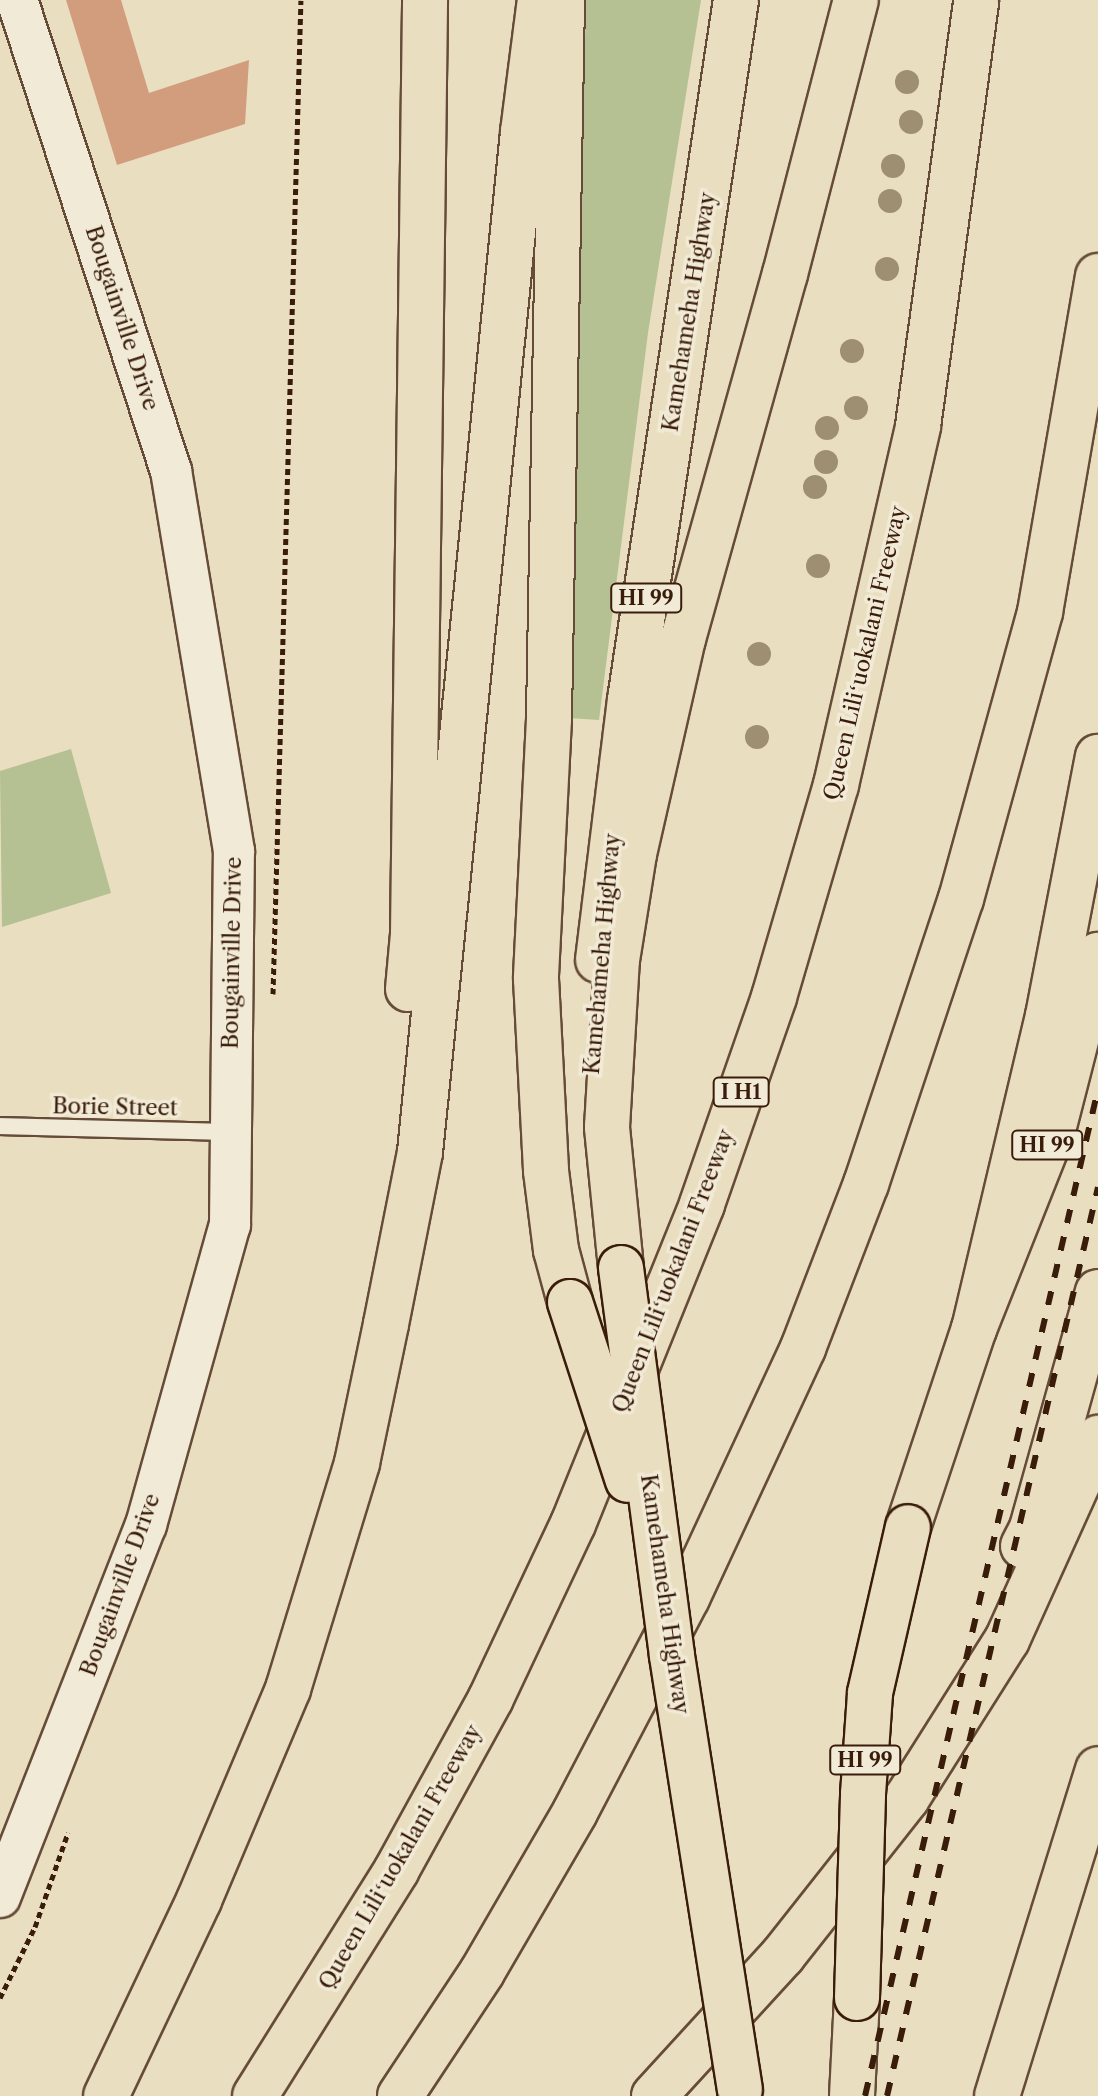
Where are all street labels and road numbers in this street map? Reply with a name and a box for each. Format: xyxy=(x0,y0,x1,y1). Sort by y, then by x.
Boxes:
street label: Kamehameha Highway xyxy=(657,190,721,434)
street label: Bougainville Drive xyxy=(80,222,164,414)
street label: Queen Liliʻuokalani Freeway xyxy=(818,503,912,803)
road number: HI 99 xyxy=(610,582,682,614)
street label: Kamehameha Highway xyxy=(578,832,626,1076)
street label: Bougainville Drive xyxy=(217,857,247,1049)
road number: I H1 xyxy=(711,1076,771,1108)
street label: Borie Street xyxy=(52,1093,178,1121)
street label: Queen Liliʻuokalani Freeway xyxy=(607,1126,739,1416)
road number: HI 99 xyxy=(1011,1129,1083,1161)
street label: Kamehameha Highway xyxy=(635,1472,695,1716)
street label: Bougainville Drive xyxy=(75,1490,165,1680)
street label: Queen Liliʻuokalani Freeway xyxy=(313,1720,487,1994)
road number: HI 99 xyxy=(829,1744,901,1776)

